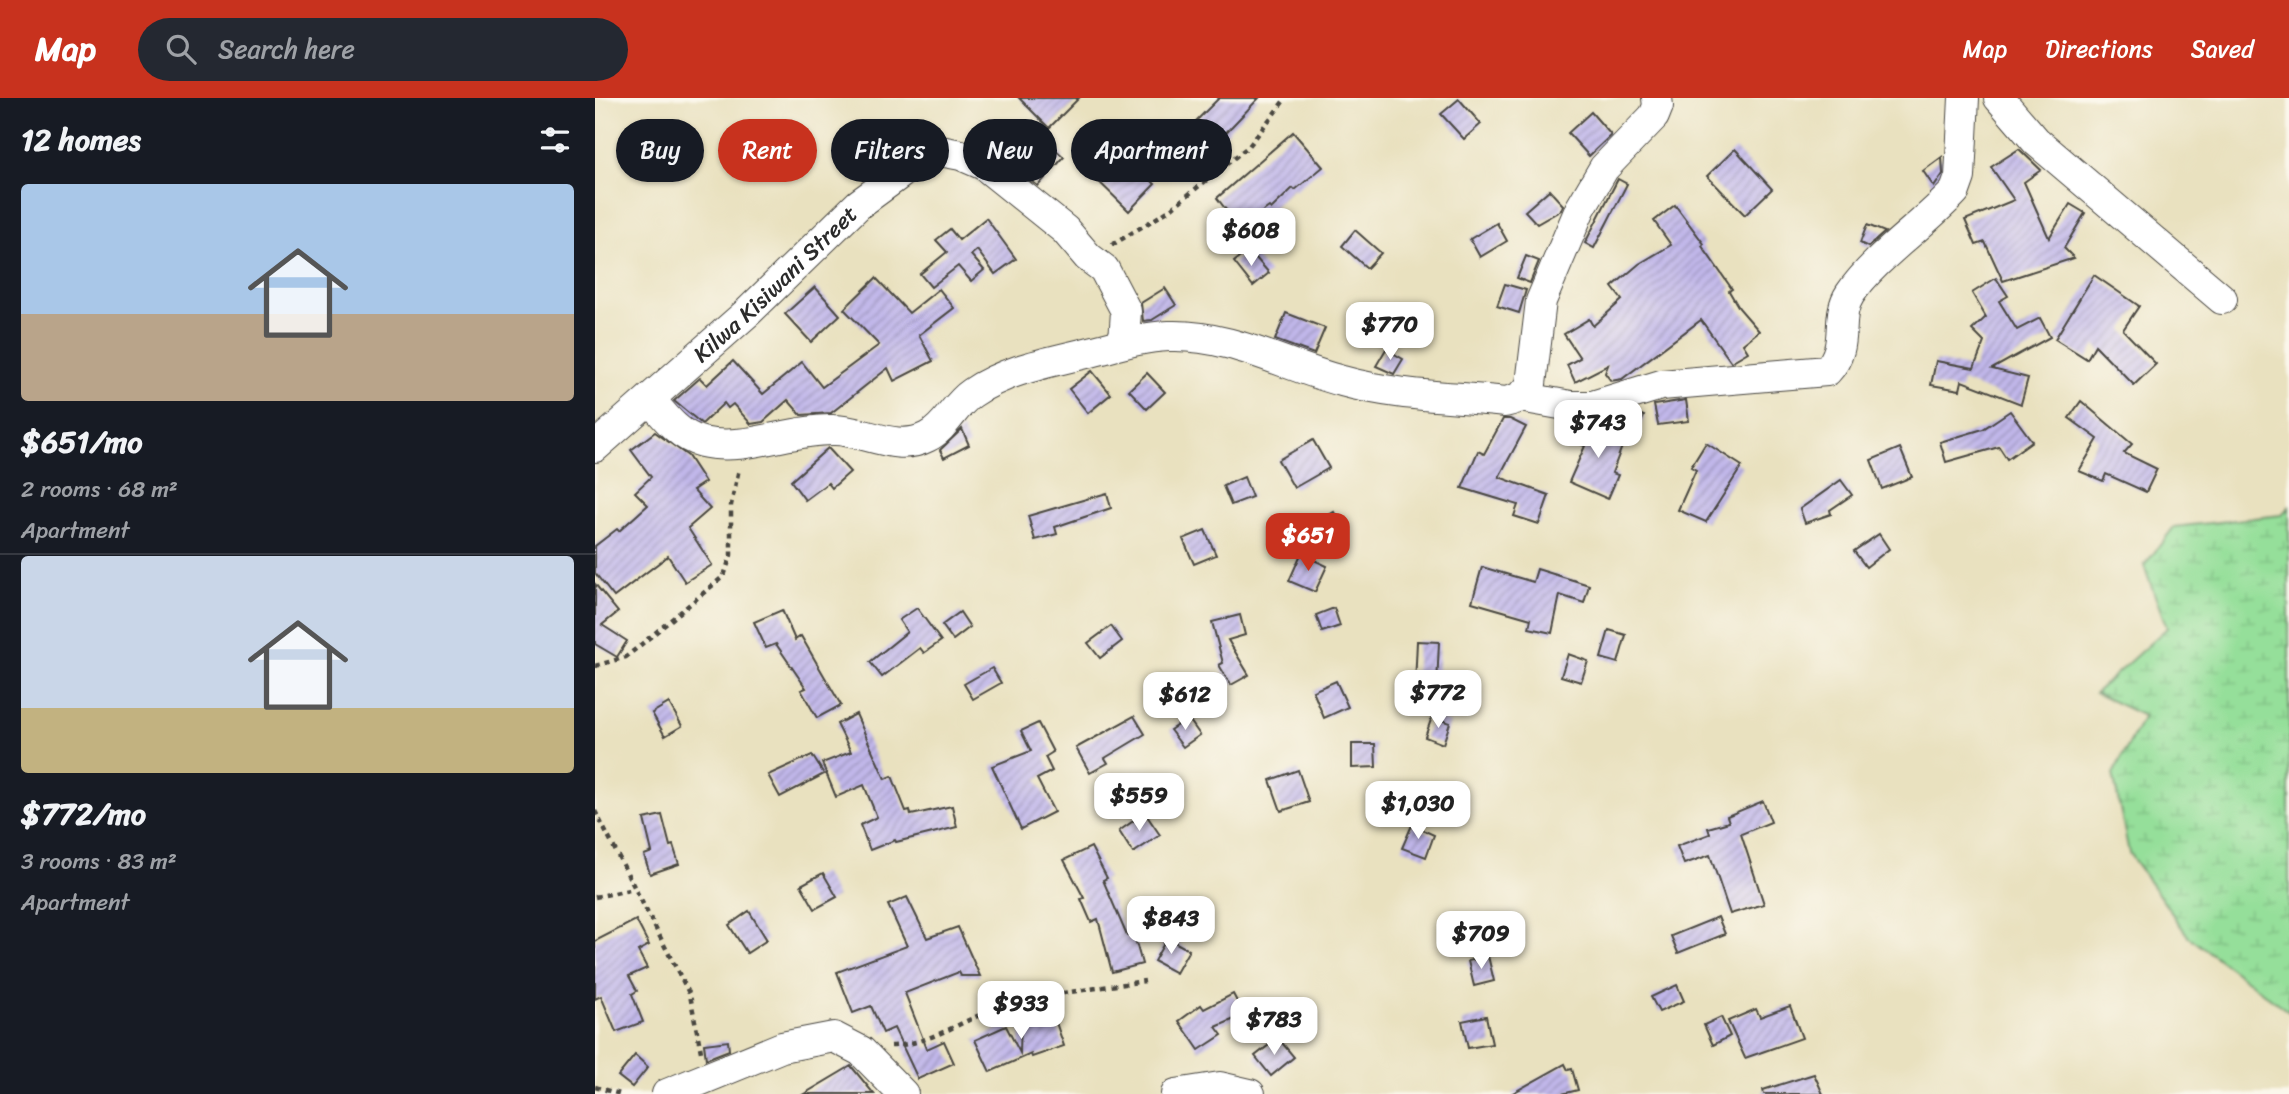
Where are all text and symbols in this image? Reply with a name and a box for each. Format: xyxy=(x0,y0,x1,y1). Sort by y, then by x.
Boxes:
search box xyxy=(138,18,628,81)
text: Map xyxy=(35,20,96,78)
text: Search here xyxy=(218,26,355,72)
text: Map xyxy=(1963,28,2007,70)
text: Directions xyxy=(2045,28,2153,70)
text: Saved xyxy=(2191,28,2254,70)
icon: search xyxy=(162,30,200,68)
text: 12 homes xyxy=(21,113,141,167)
chip: Buy xyxy=(616,119,704,182)
chip: Rent xyxy=(718,119,817,182)
chip: Filters xyxy=(831,119,949,182)
chip: New xyxy=(963,119,1057,182)
chip: Apartment xyxy=(1071,119,1232,182)
icon: filters xyxy=(536,121,574,159)
street label: Kilwa Kisiwani Street xyxy=(683,195,868,373)
pin: $608 xyxy=(1210,208,1292,268)
text: $608 xyxy=(1223,210,1279,251)
icon: home xyxy=(235,230,361,356)
pin: $770 xyxy=(1349,302,1431,362)
text: $770 xyxy=(1362,304,1418,345)
pin: $743 xyxy=(1557,400,1639,460)
text: $743 xyxy=(1570,402,1626,443)
text: $651/mo xyxy=(21,415,143,469)
text: 2 rooms · 68 m² xyxy=(21,469,178,510)
text: Apartment xyxy=(21,510,130,551)
pin: $651 xyxy=(1267,514,1349,573)
text: $651 xyxy=(1282,515,1334,556)
icon: home xyxy=(235,602,361,728)
pin: $772 xyxy=(1397,670,1479,730)
pin: $612 xyxy=(1144,672,1226,732)
text: $772 xyxy=(1410,672,1466,713)
text: $612 xyxy=(1159,674,1211,715)
pin: $559 xyxy=(1098,774,1180,833)
text: $559 xyxy=(1110,775,1168,816)
pin: $1,030 xyxy=(1361,782,1475,841)
text: $1,030 xyxy=(1381,783,1455,824)
text: $772/mo xyxy=(21,787,146,841)
text: 3 rooms · 83 m² xyxy=(21,841,177,882)
text: Apartment xyxy=(21,882,130,923)
pin: $843 xyxy=(1130,896,1212,956)
text: $843 xyxy=(1143,898,1199,939)
pin: $709 xyxy=(1440,912,1522,971)
text: $709 xyxy=(1452,913,1510,954)
pin: $933 xyxy=(980,982,1062,1041)
text: $933 xyxy=(994,983,1048,1024)
pin: $783 xyxy=(1233,998,1315,1057)
text: $783 xyxy=(1246,999,1302,1040)

